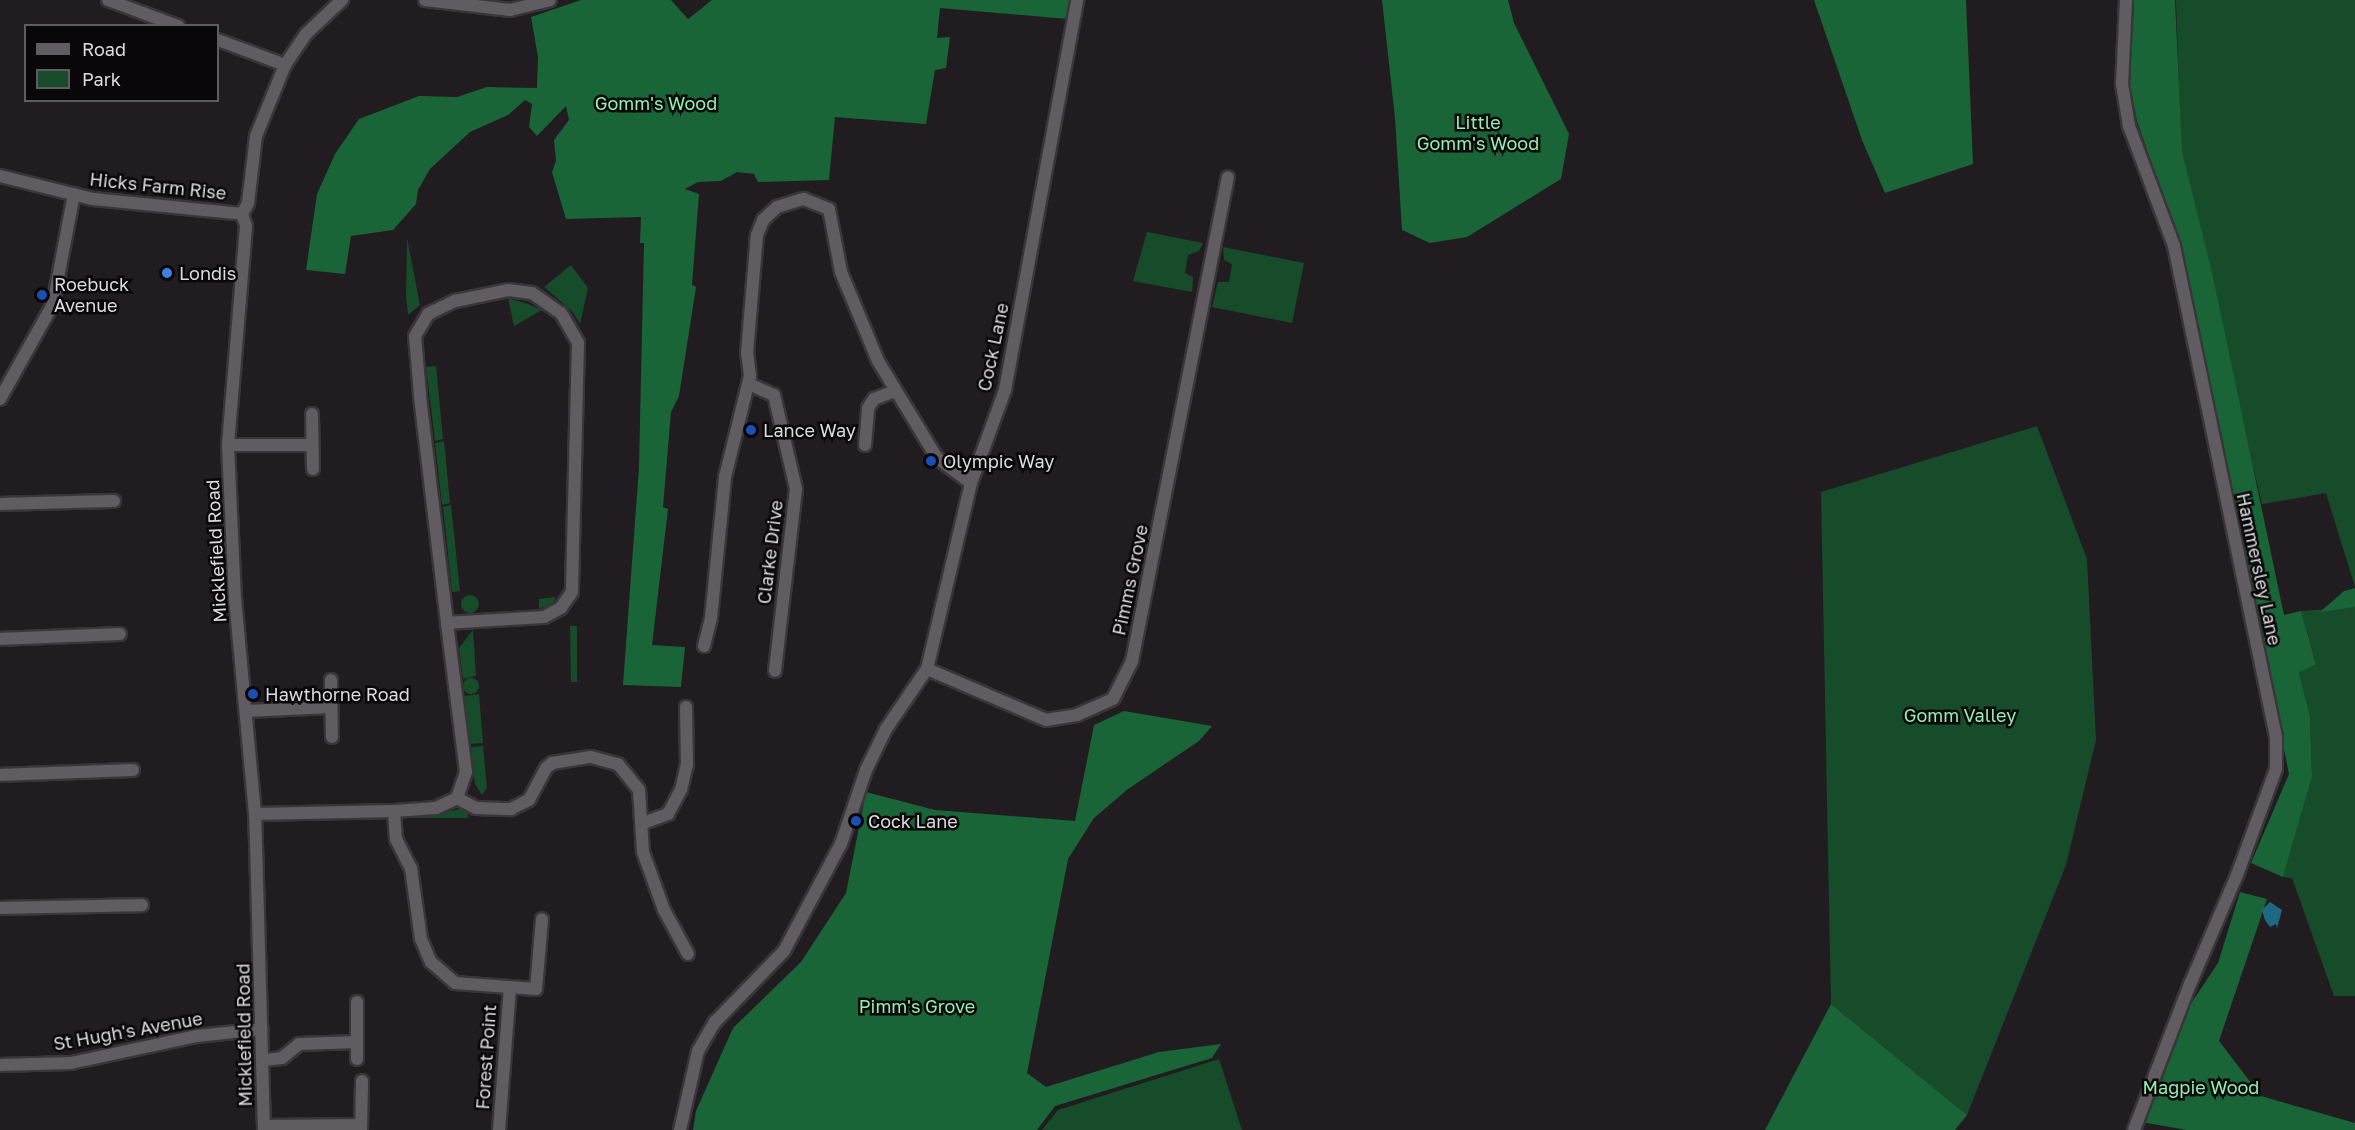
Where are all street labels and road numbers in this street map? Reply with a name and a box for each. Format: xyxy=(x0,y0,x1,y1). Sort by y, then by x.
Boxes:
street label: Hicks Farm Rise xyxy=(88,168,228,204)
street label: Cock Lane xyxy=(973,301,1013,393)
street label: Micklefield Road xyxy=(201,479,231,623)
street label: Hammersley Lane xyxy=(2232,491,2286,647)
street label: Clarke Drive xyxy=(753,499,787,605)
street label: Pimms Grove xyxy=(1108,523,1152,637)
street label: Micklefield Road xyxy=(232,963,256,1107)
street label: Forest Point xyxy=(472,1004,500,1110)
street label: St Hugh's Avenue xyxy=(52,1007,204,1055)

